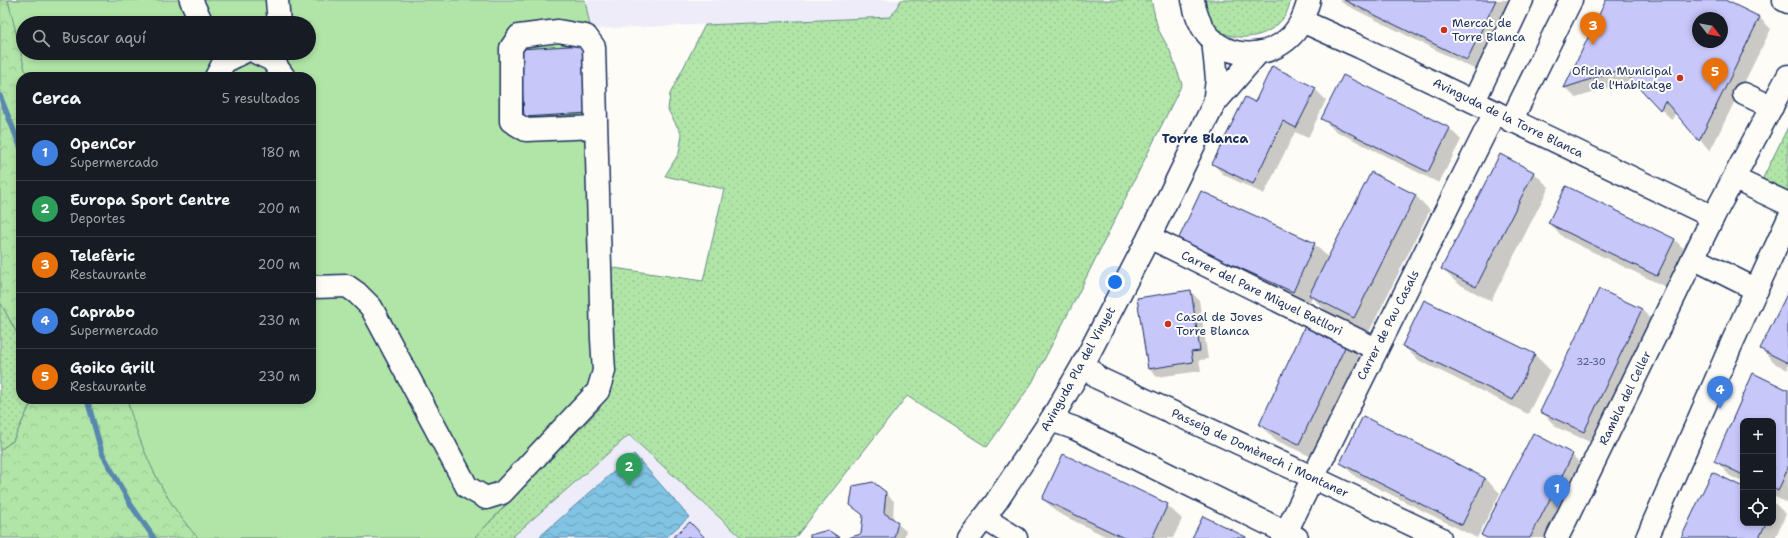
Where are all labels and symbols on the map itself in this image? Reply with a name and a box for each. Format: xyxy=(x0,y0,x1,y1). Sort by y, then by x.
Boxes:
pin: 3 xyxy=(1580,12,1606,45)
north arrow xyxy=(1692,12,1728,48)
place label: Mercat de Torre Blanca xyxy=(1452,15,1526,45)
marker: Mercat de Torre Blanca xyxy=(1439,25,1449,35)
pin: 5 xyxy=(1702,58,1728,91)
place label: Oficina Municipal de l'Habitatge xyxy=(1572,63,1672,93)
marker: Oficina Municipal de l'Habitatge xyxy=(1675,73,1685,83)
street label: Avinguda de la Torre Blanca xyxy=(1430,75,1586,162)
district label: Torre Blanca xyxy=(1162,130,1248,147)
street label: Carrer del Pare Miquel Batllori xyxy=(1179,247,1345,339)
street label: Carrer de Pau Casals xyxy=(1353,267,1423,383)
your location xyxy=(1105,272,1125,292)
street label: Avinguda Pla del Vinyet xyxy=(1037,304,1119,434)
place label: Casal de Joves Torre Blanca xyxy=(1176,309,1263,339)
marker: Casal de Joves Torre Blanca xyxy=(1163,319,1173,329)
street label: Rambla del Celler xyxy=(1595,348,1655,448)
house number: 32-30 xyxy=(1576,355,1606,368)
pin: 4 xyxy=(1707,376,1733,409)
street label: Passeig de Domènech i Montaner xyxy=(1169,405,1351,501)
pin: 2 xyxy=(616,453,642,486)
pin: 1 xyxy=(1544,475,1570,508)

